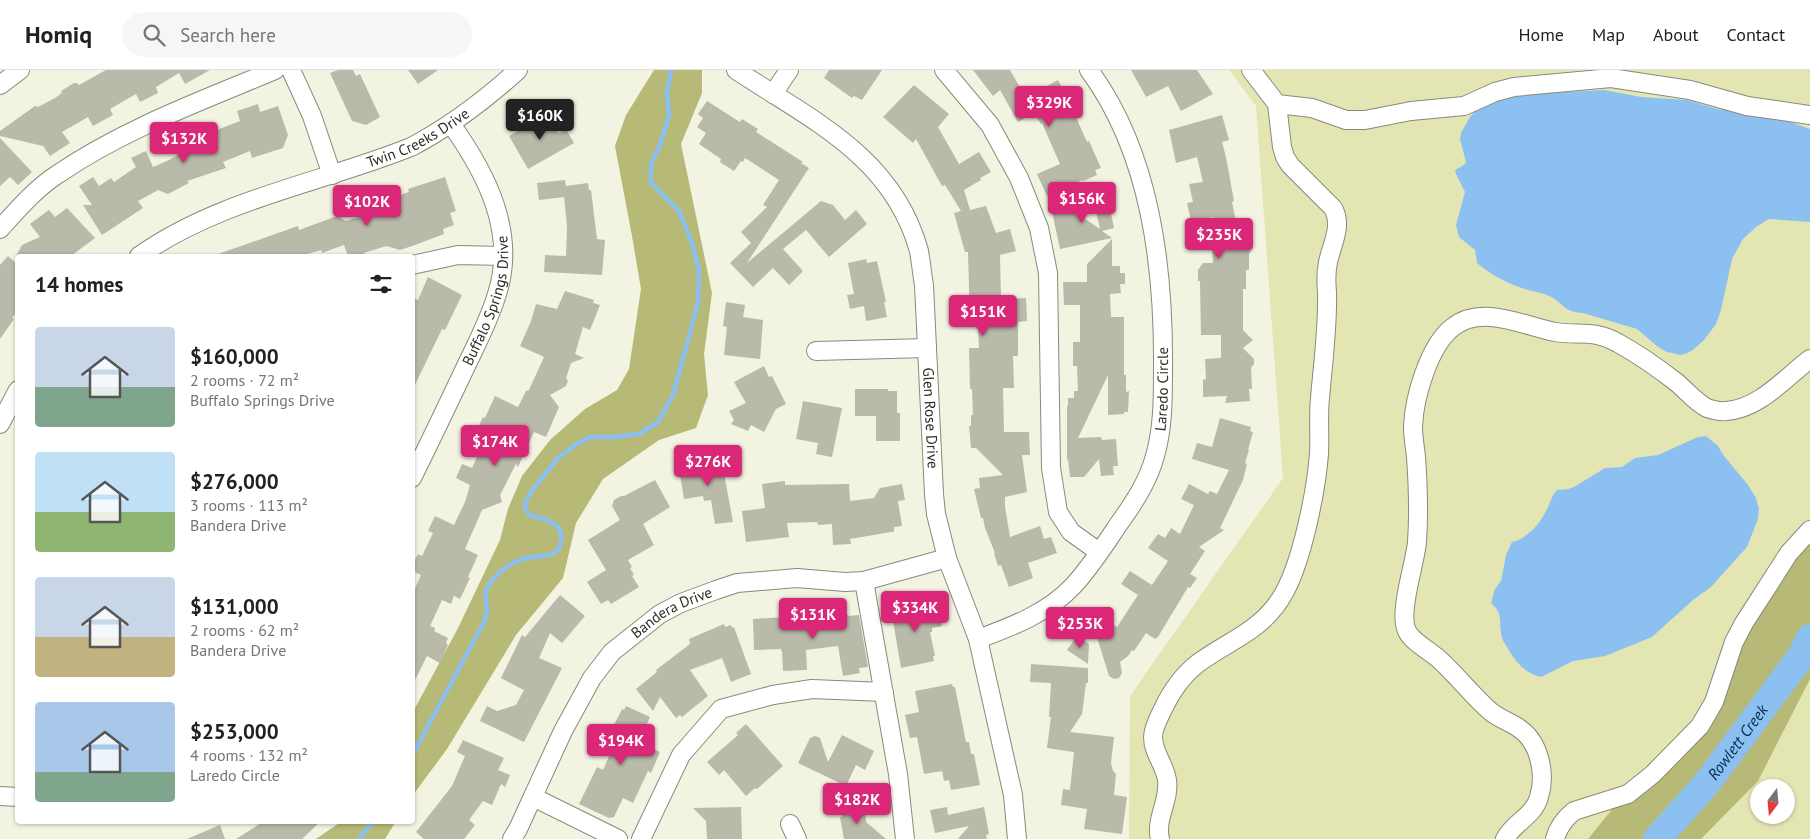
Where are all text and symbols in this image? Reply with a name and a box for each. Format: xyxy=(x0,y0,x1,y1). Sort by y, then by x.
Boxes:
search box xyxy=(122,12,472,57)
text: Homiq xyxy=(25,19,92,50)
icon: search xyxy=(140,21,168,49)
text: Search here xyxy=(180,23,276,47)
text: Home xyxy=(1518,23,1564,46)
text: Map xyxy=(1592,23,1625,46)
text: About xyxy=(1653,23,1699,46)
text: Contact xyxy=(1727,23,1785,46)
pin: $329K xyxy=(1014,85,1084,128)
text: $329K xyxy=(1026,92,1072,112)
pin: $160K xyxy=(505,98,575,141)
street label: Twin Creeks Drive xyxy=(364,104,473,172)
text: $160K xyxy=(517,105,563,125)
pin: $132K xyxy=(149,122,219,164)
text: $132K xyxy=(161,128,207,148)
pin: $156K xyxy=(1047,182,1117,224)
pin: $102K xyxy=(332,184,402,227)
text: $156K xyxy=(1059,188,1105,208)
text: $102K xyxy=(344,191,390,211)
pin: $235K xyxy=(1184,218,1254,260)
text: $235K xyxy=(1196,224,1242,244)
street label: Buffalo Springs Drive xyxy=(458,235,512,368)
icon: filters xyxy=(367,270,395,298)
text: 14 homes xyxy=(35,271,123,298)
pin: $151K xyxy=(948,294,1018,337)
text: $151K xyxy=(960,301,1006,321)
text: $160,000 xyxy=(190,343,279,370)
icon: home xyxy=(75,347,135,407)
street label: Laredo Circle xyxy=(1150,347,1172,432)
street label: Glen Rose Drive xyxy=(919,367,943,469)
text: 2 rooms · 72 m² xyxy=(190,370,299,390)
text: Buffalo Springs Drive xyxy=(190,390,335,410)
pin: $174K xyxy=(460,424,530,467)
text: $174K xyxy=(472,431,518,451)
pin: $276K xyxy=(673,444,743,487)
text: $276K xyxy=(685,451,731,471)
text: $276,000 xyxy=(190,468,279,495)
icon: home xyxy=(75,472,135,532)
text: 3 rooms · 113 m² xyxy=(190,495,308,515)
text: Bandera Drive xyxy=(190,515,286,535)
street label: Bandera Drive xyxy=(627,582,715,642)
pin: $334K xyxy=(880,590,950,633)
text: $131,000 xyxy=(190,593,279,620)
icon: home xyxy=(75,597,135,657)
text: $334K xyxy=(892,597,938,617)
pin: $131K xyxy=(778,598,848,640)
text: $131K xyxy=(790,604,836,624)
pin: $253K xyxy=(1045,606,1115,649)
text: $253K xyxy=(1057,613,1103,633)
text: 2 rooms · 62 m² xyxy=(190,620,299,640)
text: Bandera Drive xyxy=(190,640,286,660)
water label: Rowlett Creek xyxy=(1703,700,1772,784)
text: $253,000 xyxy=(190,718,279,745)
icon: home xyxy=(75,722,135,782)
pin: $194K xyxy=(586,724,656,766)
text: $194K xyxy=(598,730,644,750)
text: 4 rooms · 132 m² xyxy=(190,745,308,765)
text: Laredo Circle xyxy=(190,765,280,785)
north arrow xyxy=(1750,779,1795,824)
map controls xyxy=(1750,779,1795,824)
pin: $182K xyxy=(822,782,892,825)
text: $182K xyxy=(834,789,880,809)

